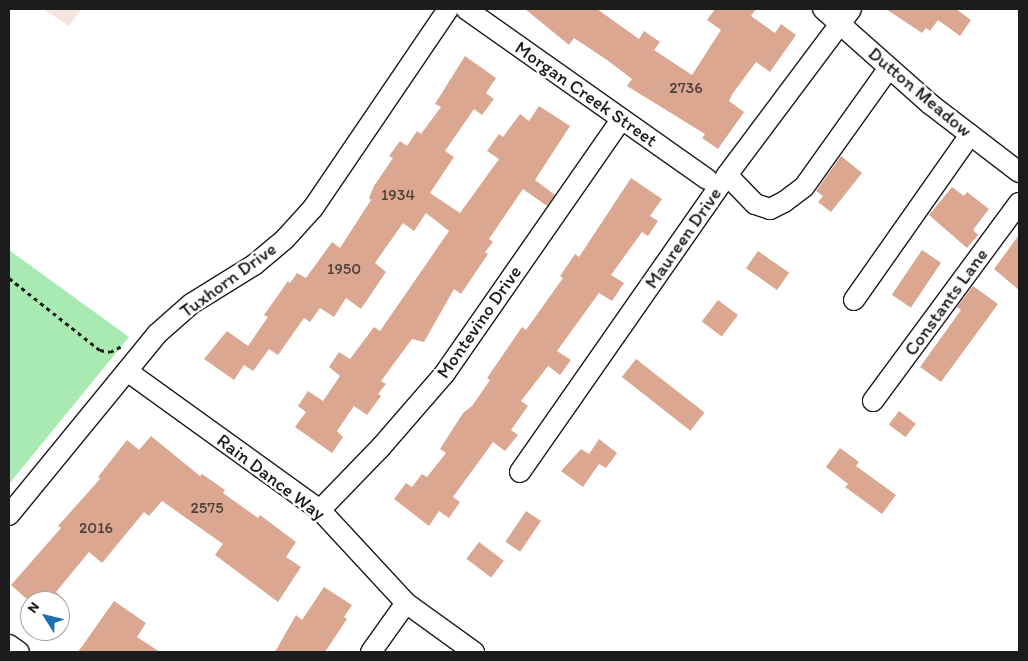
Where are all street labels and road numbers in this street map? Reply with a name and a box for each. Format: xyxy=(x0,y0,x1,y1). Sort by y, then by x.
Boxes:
street label: Morgan Creek Street xyxy=(511,36,661,152)
street label: Dutton Meadow xyxy=(864,42,976,142)
street label: Maureen Drive xyxy=(640,183,726,293)
street label: Tuxhorn Drive xyxy=(175,237,281,323)
street label: Constants Lane xyxy=(899,244,993,360)
street label: Montevino Drive xyxy=(432,261,526,383)
street label: Rain Dance Way xyxy=(212,429,330,525)

